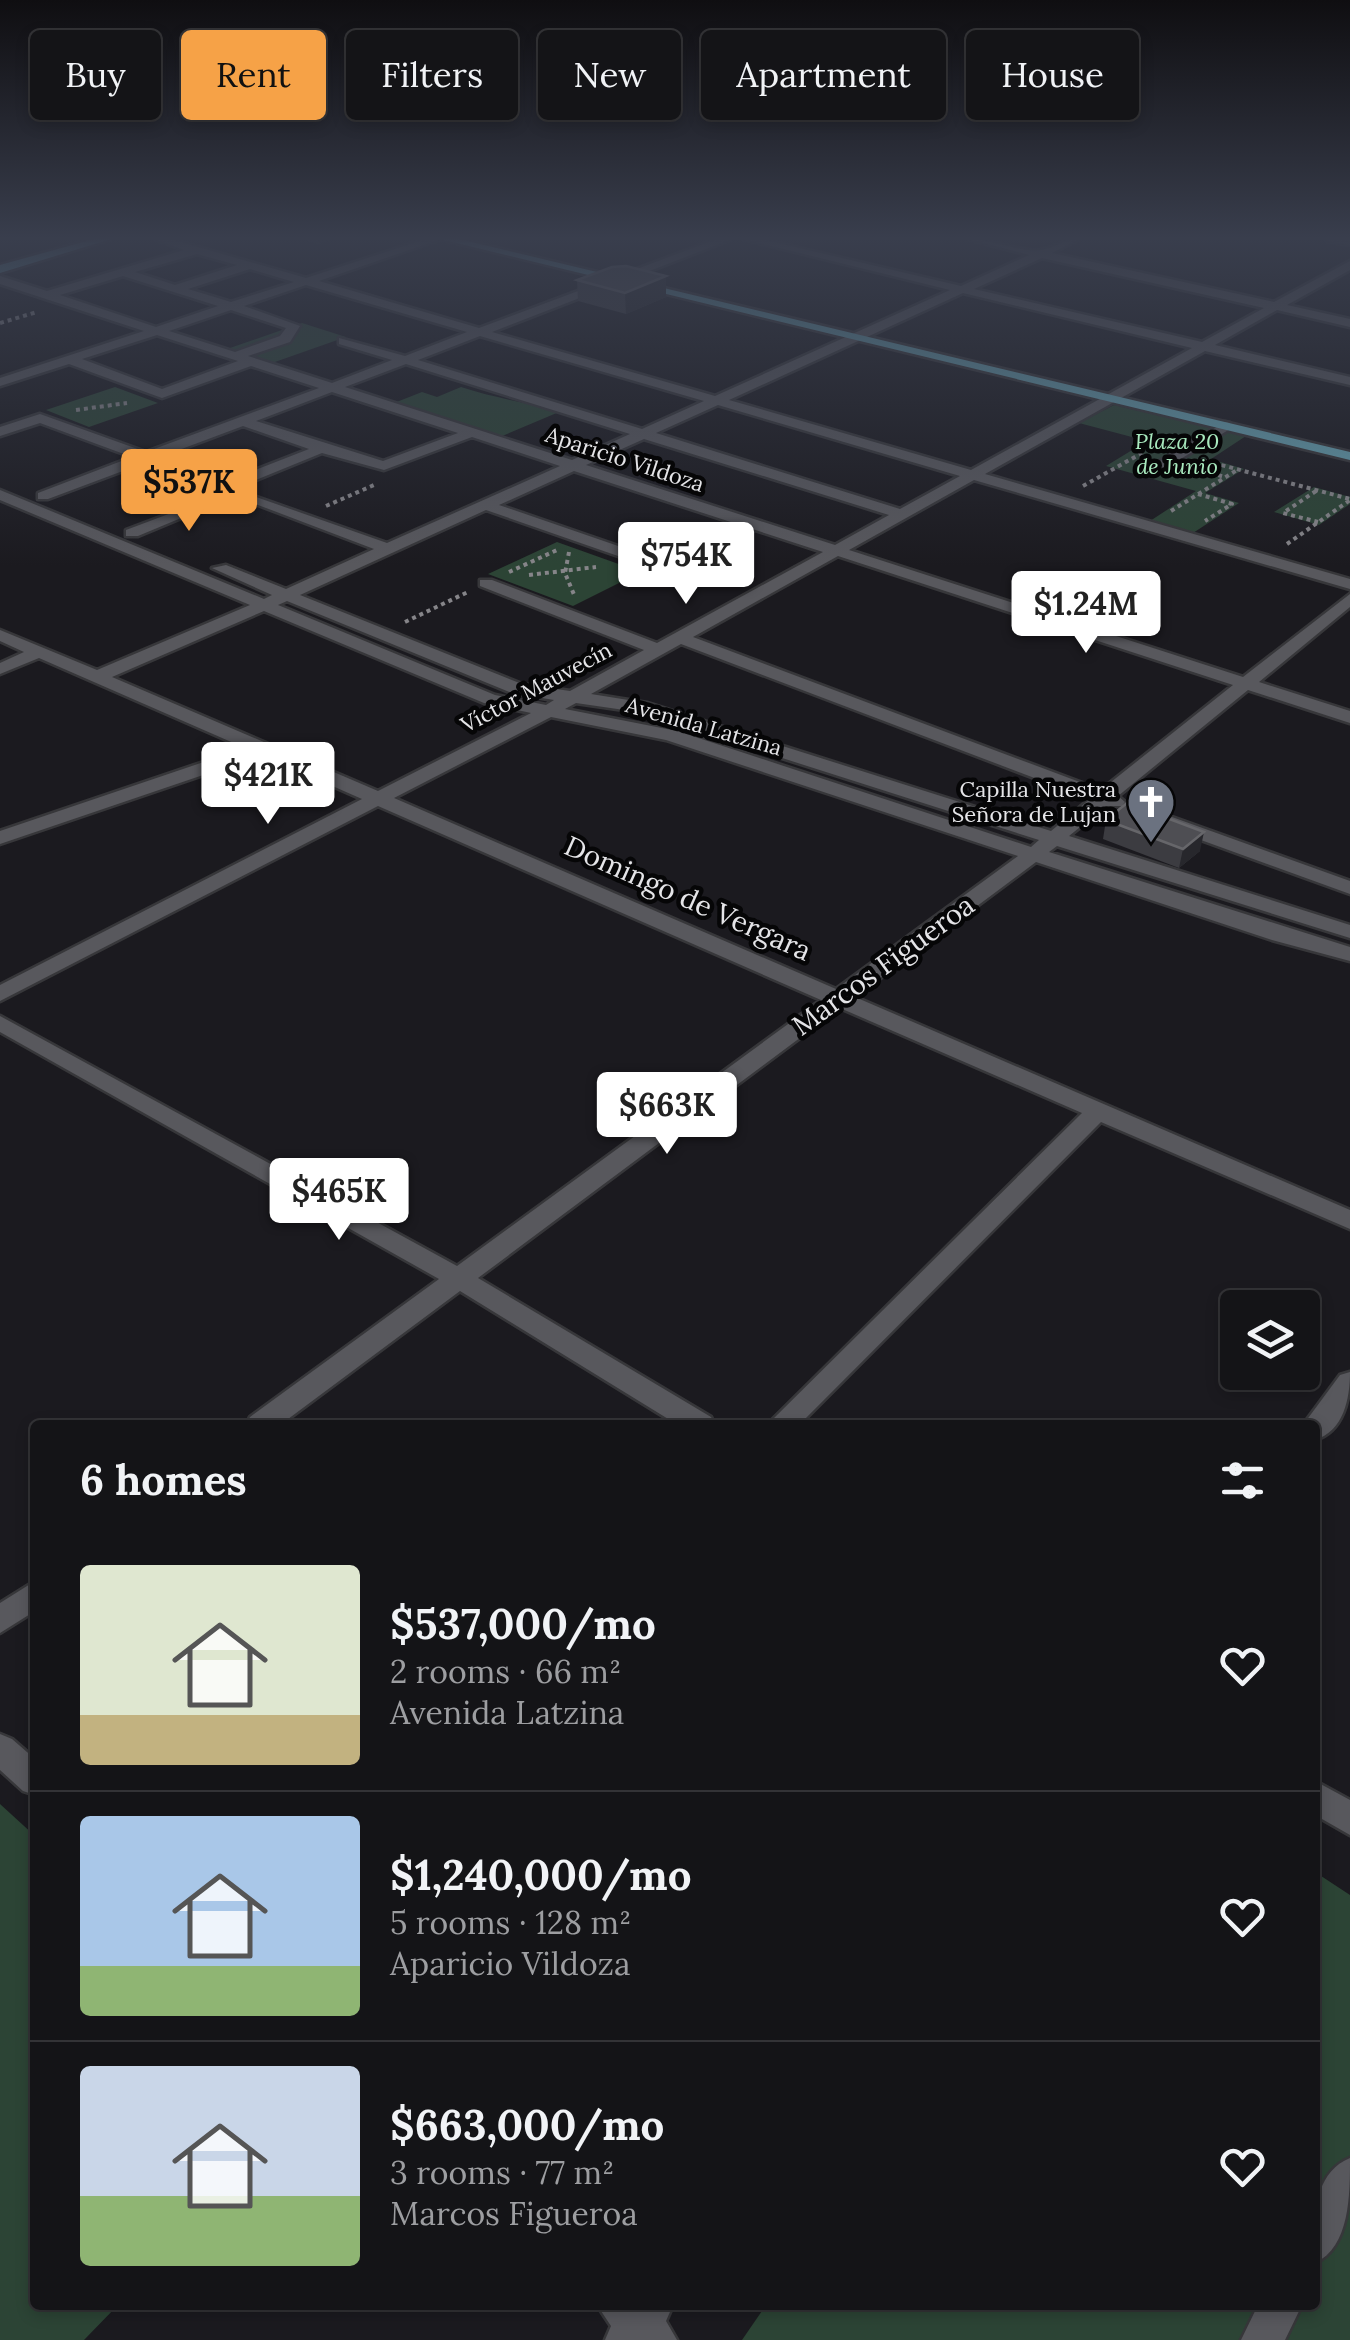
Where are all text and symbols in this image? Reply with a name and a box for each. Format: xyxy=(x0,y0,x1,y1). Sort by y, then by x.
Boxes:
chip: Buy xyxy=(30,30,161,120)
chip: Rent xyxy=(181,30,326,120)
chip: Filters xyxy=(346,30,518,120)
chip: New xyxy=(538,30,681,120)
chip: Apartment xyxy=(701,30,946,120)
chip: House xyxy=(966,30,1139,120)
street label: Aparicio Vildoza xyxy=(541,420,708,498)
park label: Plaza 20 de Junio xyxy=(1135,427,1219,480)
pin: $537K xyxy=(119,449,259,534)
text: $537K xyxy=(143,461,235,502)
pin: $754K xyxy=(616,522,756,607)
text: $754K xyxy=(640,534,732,575)
pin: $1.24M xyxy=(1005,571,1167,656)
text: $1.24M xyxy=(1034,583,1138,624)
street label: Víctor Mauvecín xyxy=(455,635,616,739)
street label: Avenida Latzina xyxy=(622,690,785,762)
pin: $421K xyxy=(198,742,338,827)
text: $421K xyxy=(223,754,313,795)
place label: Capilla Nuestra Señora de Lujan xyxy=(952,775,1116,828)
church icon: Capilla Nuestra Señora de Lujan xyxy=(1125,776,1177,844)
street label: Domingo de Vergara xyxy=(559,827,817,969)
street label: Marcos Figueroa xyxy=(785,887,981,1043)
pin: $663K xyxy=(597,1072,737,1157)
text: $663K xyxy=(619,1084,715,1125)
pin: $465K xyxy=(269,1158,409,1243)
text: $465K xyxy=(292,1170,386,1211)
map controls xyxy=(1220,1290,1320,1390)
button: layers xyxy=(1220,1290,1320,1390)
text: 6 homes xyxy=(80,1453,247,1507)
icon: filters xyxy=(1215,1453,1270,1508)
text: $537,000/mo xyxy=(390,1597,656,1651)
icon: home xyxy=(160,1605,280,1725)
icon: heart xyxy=(1215,1638,1270,1693)
text: 2 rooms · 66 m² xyxy=(390,1651,621,1692)
text: Avenida Latzina xyxy=(390,1692,624,1733)
text: $1,240,000/mo xyxy=(390,1848,691,1902)
icon: home xyxy=(160,1856,280,1976)
icon: heart xyxy=(1215,1889,1270,1944)
text: 5 rooms · 128 m² xyxy=(390,1902,631,1943)
text: Aparicio Vildoza xyxy=(390,1943,630,1984)
text: $663,000/mo xyxy=(390,2098,664,2152)
icon: home xyxy=(160,2106,280,2226)
icon: heart xyxy=(1215,2139,1270,2194)
text: 3 rooms · 77 m² xyxy=(390,2152,614,2193)
text: Marcos Figueroa xyxy=(390,2193,638,2234)

